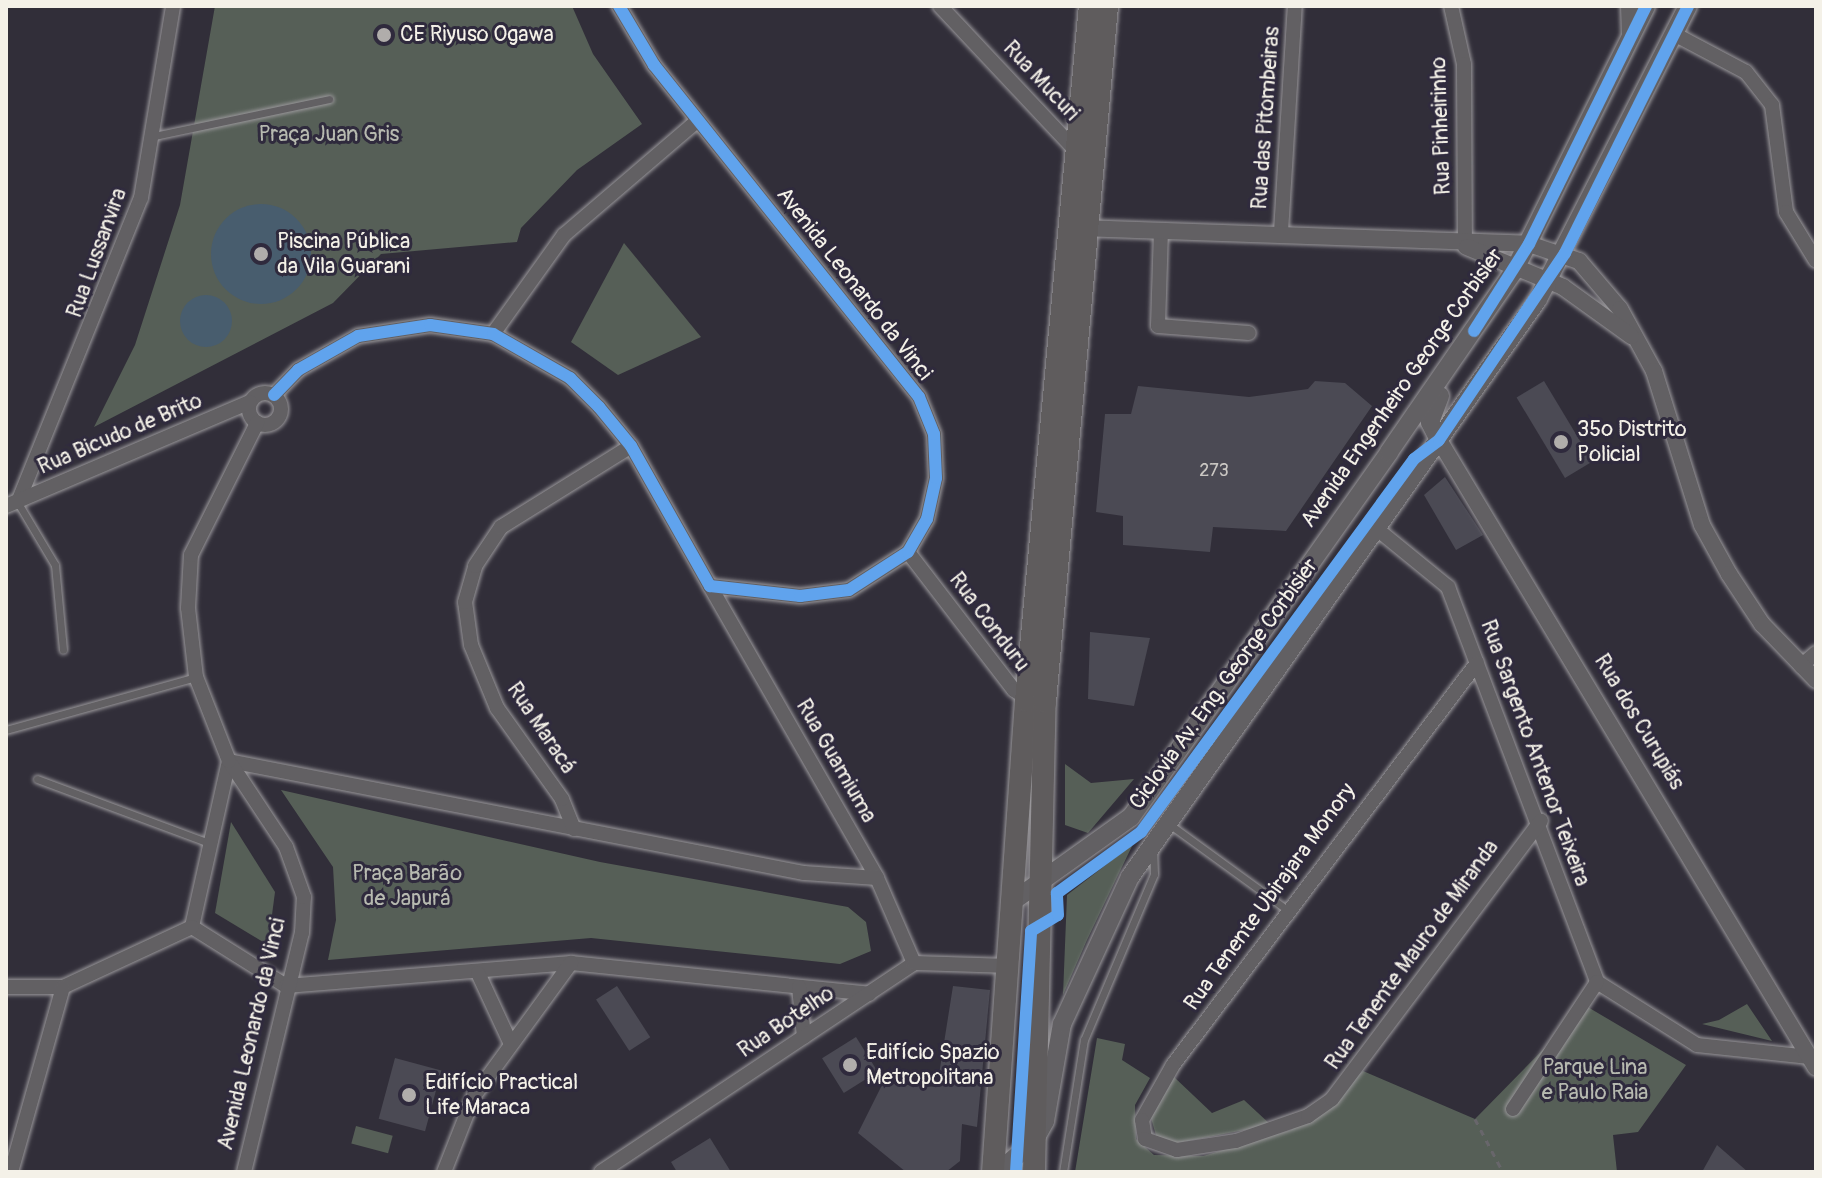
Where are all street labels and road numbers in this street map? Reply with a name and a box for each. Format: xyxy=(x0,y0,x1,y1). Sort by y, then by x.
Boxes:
street label: Rua das Pitombeiras xyxy=(1246,26,1286,210)
street label: Rua Mucuri xyxy=(997,36,1085,126)
street label: Rua Pinheirinho xyxy=(1425,56,1457,196)
street label: Avenida Leonardo da Vinci xyxy=(770,182,938,386)
street label: Rua Lussanvira xyxy=(61,185,133,321)
street label: Avenida Engenheiro George Corbisier xyxy=(1295,243,1509,533)
street label: Rua Bicudo de Brito xyxy=(34,387,206,481)
street label: Ciclovia Av. Eng. George Corbisier xyxy=(1124,553,1324,815)
street label: Rua Conduru xyxy=(943,567,1035,677)
street label: Rua Sargento Antenor Teixeira xyxy=(1474,616,1596,890)
street label: Rua dos Curupiás xyxy=(1588,649,1690,795)
street label: Rua Maracá xyxy=(501,677,581,779)
street label: Rua Guamiuma xyxy=(790,695,882,827)
street label: Rua Tenente Ubirajara Monory xyxy=(1179,778,1361,1016)
street label: Rua Tenente Mauro de Miranda xyxy=(1320,835,1504,1075)
street label: Avenida Leonardo da Vinci xyxy=(212,915,292,1153)
street label: Rua Botelho xyxy=(733,980,839,1064)

